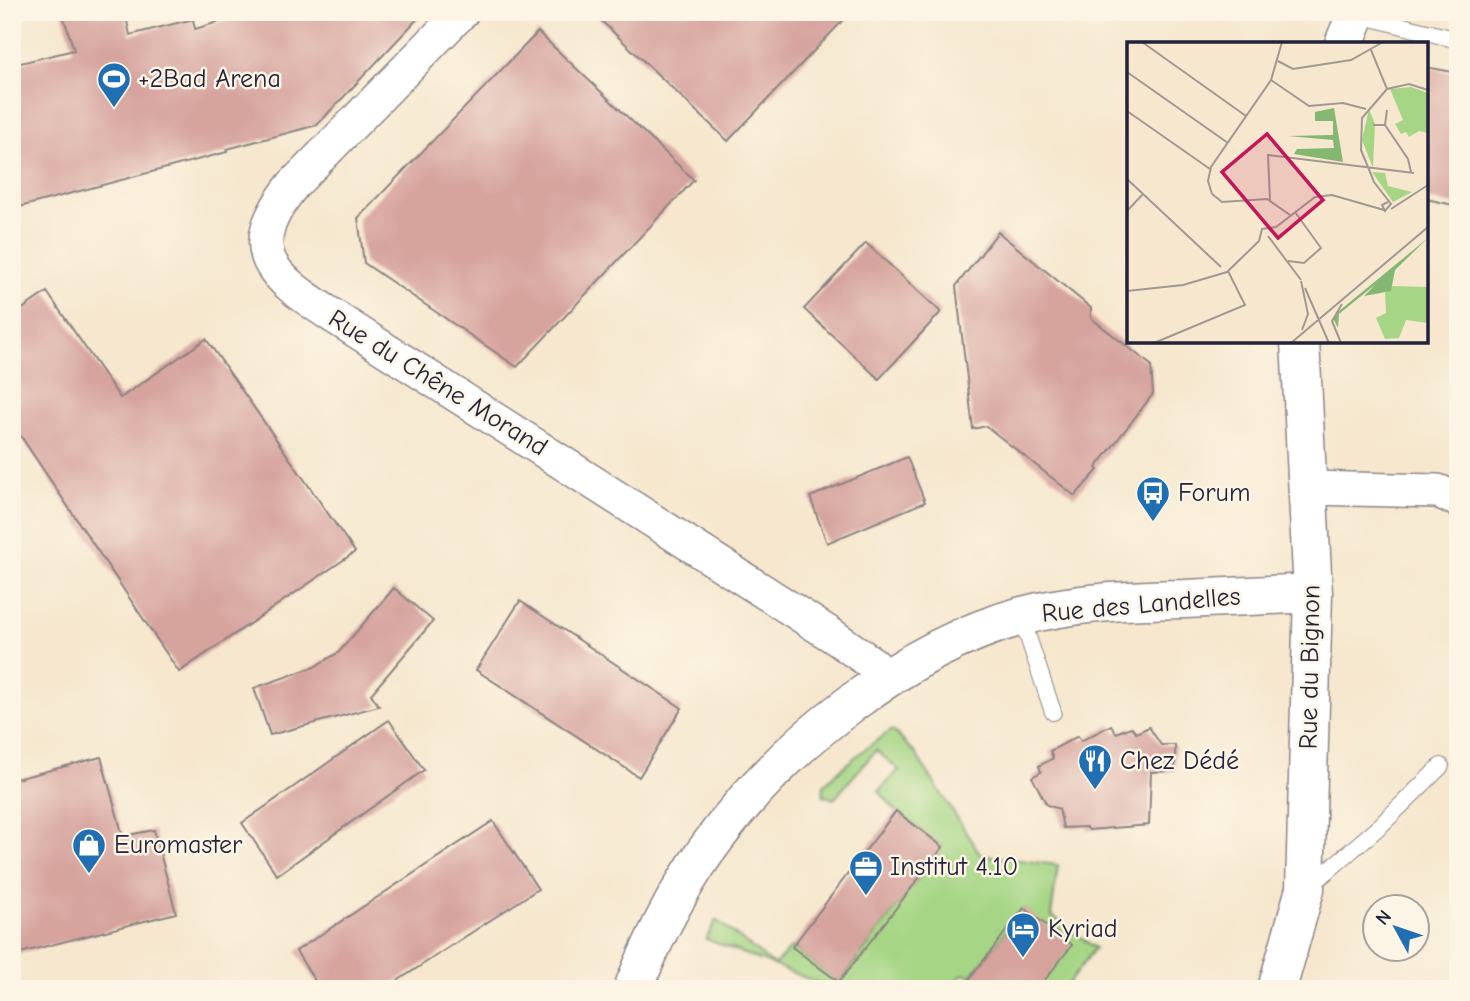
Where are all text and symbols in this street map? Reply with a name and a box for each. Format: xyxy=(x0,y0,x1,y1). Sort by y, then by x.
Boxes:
inset map xyxy=(1127,42,1428,343)
sports icon: +2Bad Arena xyxy=(95,60,133,109)
place label: +2Bad Arena xyxy=(138,64,281,94)
street label: Rue du Chêne Morand xyxy=(323,303,553,463)
bus stop icon: Forum xyxy=(1134,474,1172,523)
place label: Forum xyxy=(1178,478,1250,508)
street label: Rue des Landelles xyxy=(1040,581,1242,629)
street label: Rue du Bignon xyxy=(1294,584,1326,750)
restaurant icon: Chez Dédé xyxy=(1076,742,1114,791)
place label: Chez Dédé xyxy=(1120,746,1239,776)
shop icon: Euromaster xyxy=(70,826,108,875)
place label: Euromaster xyxy=(114,830,243,860)
office icon: Institut 4.10 xyxy=(847,848,885,897)
place label: Institut 4.10 xyxy=(890,852,1018,882)
north arrow xyxy=(1362,892,1432,962)
text: N xyxy=(1371,906,1396,930)
hotel icon: Kyriad xyxy=(1004,910,1042,959)
place label: Kyriad xyxy=(1048,914,1118,944)

